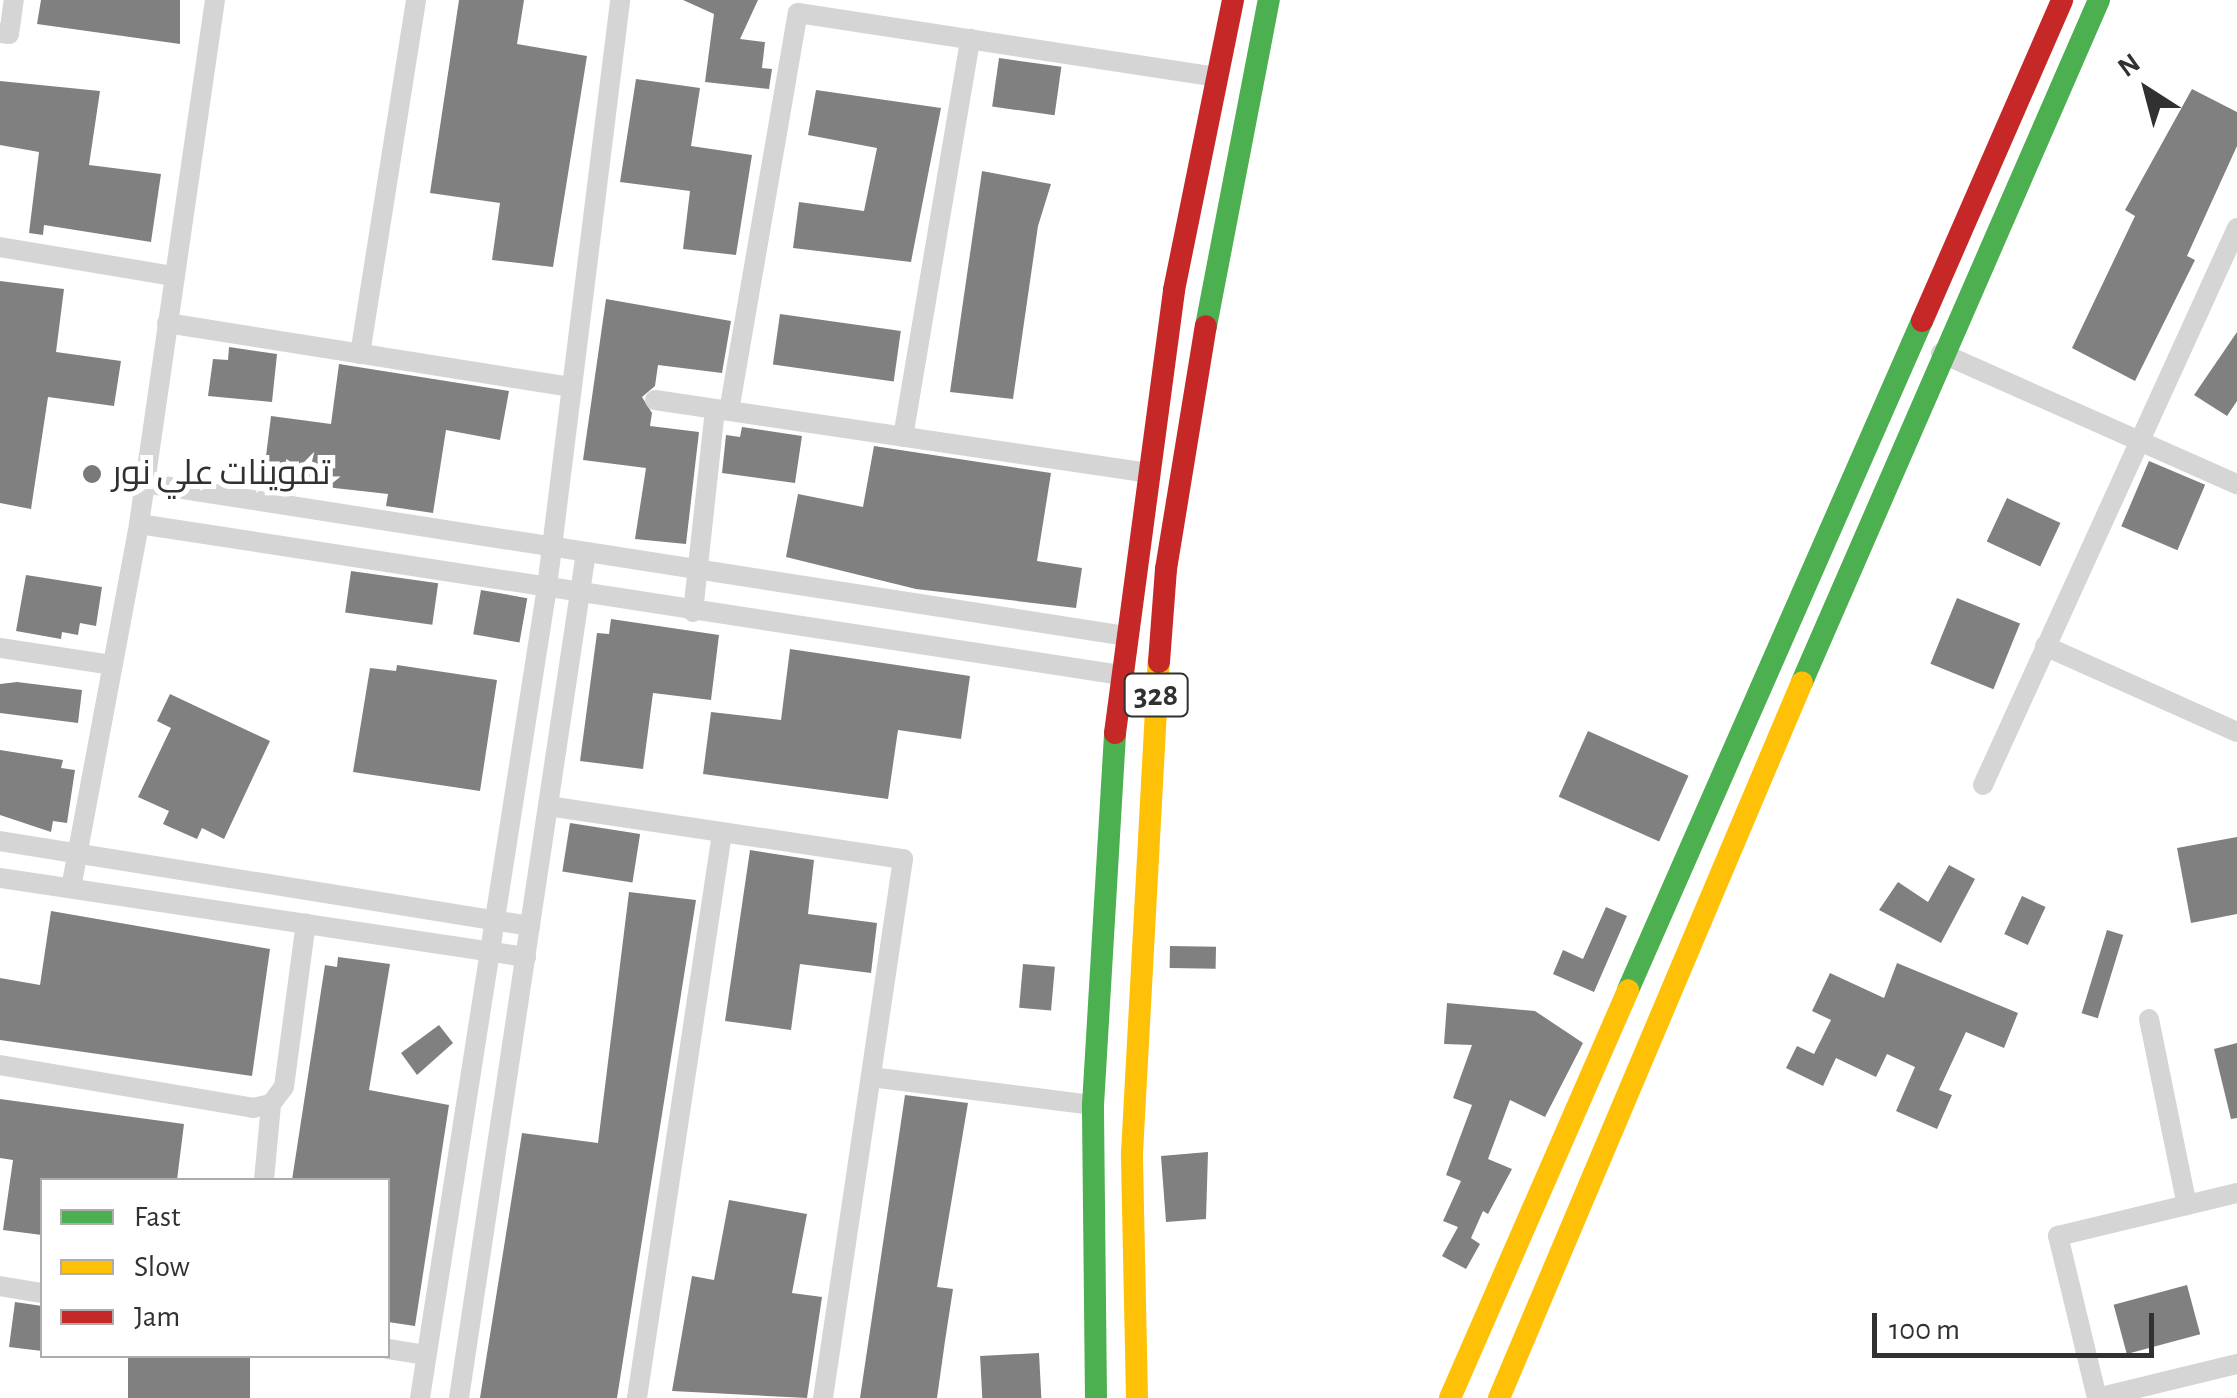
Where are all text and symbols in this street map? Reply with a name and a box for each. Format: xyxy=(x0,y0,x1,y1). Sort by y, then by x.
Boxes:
north arrow xyxy=(2097,40,2197,140)
text: N xyxy=(2113,49,2145,83)
place label: تموينات علي نور xyxy=(112,453,331,495)
marker: تموينات علي نور xyxy=(81,463,103,485)
road number: 328 xyxy=(1124,668,1188,722)
legend xyxy=(40,1178,390,1358)
text: Fast xyxy=(134,1202,181,1232)
text: Slow xyxy=(134,1252,190,1282)
scale bar xyxy=(1877,1293,2160,1355)
text: Jam xyxy=(134,1302,180,1332)
text: 100 m xyxy=(1889,1315,1960,1345)

